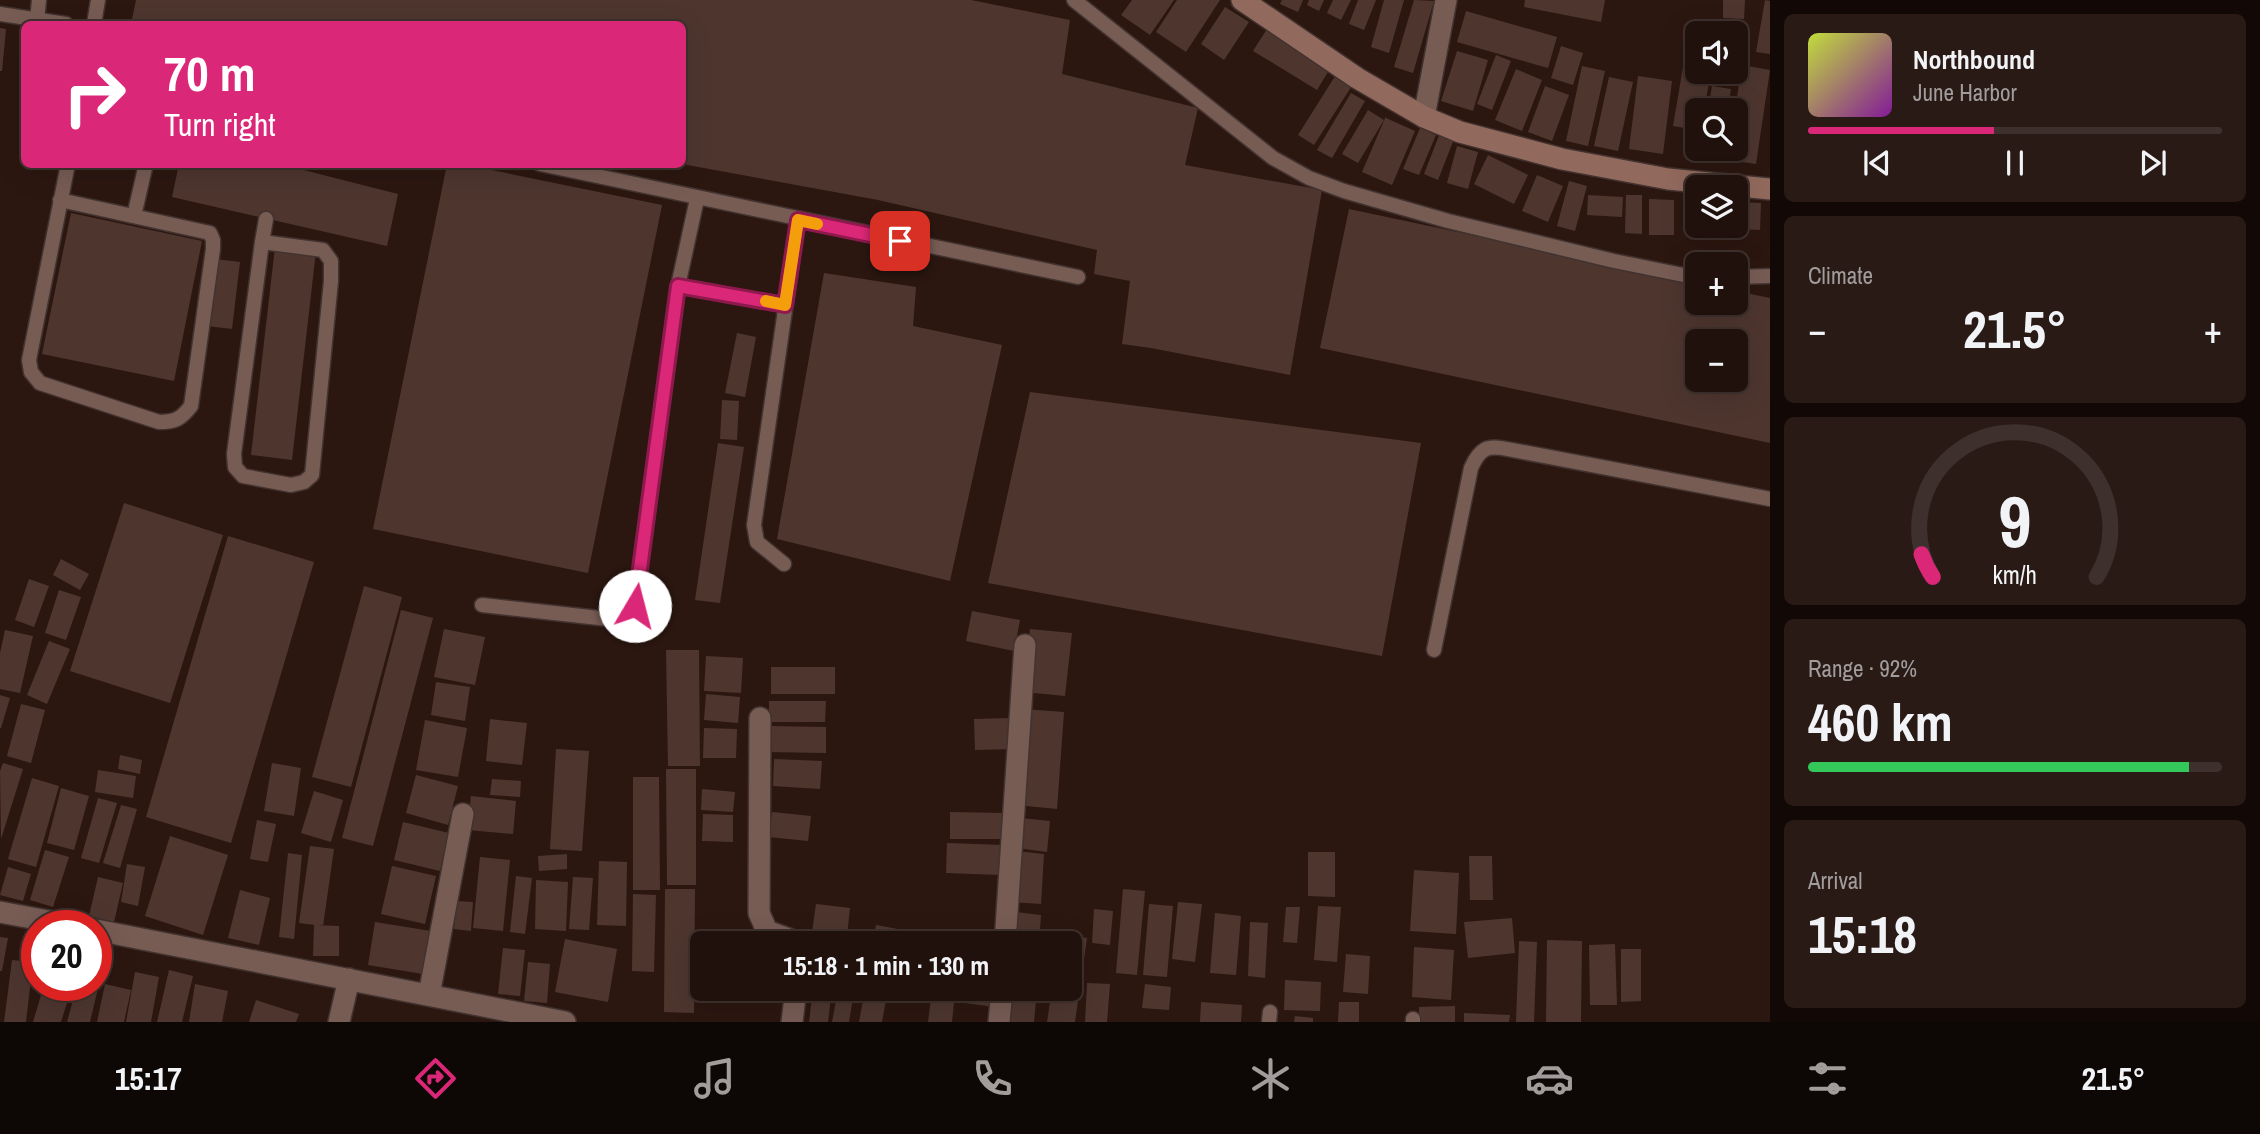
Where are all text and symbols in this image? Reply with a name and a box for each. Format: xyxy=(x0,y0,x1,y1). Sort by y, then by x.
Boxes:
map controls xyxy=(1685,21,1748,392)
button: sound xyxy=(1685,21,1748,84)
text: 70 m xyxy=(164,40,256,106)
text: Northbound xyxy=(1913,42,2035,77)
icon: right xyxy=(49,49,140,140)
text: June Harbor xyxy=(1913,77,2017,108)
button: search xyxy=(1685,98,1748,161)
text: Turn right xyxy=(164,103,276,146)
icon: previous xyxy=(1858,144,1896,182)
icon: pause xyxy=(1996,144,2034,182)
icon: next xyxy=(2134,144,2172,182)
button: layers xyxy=(1685,175,1748,238)
pin xyxy=(870,211,930,271)
icon: arrive xyxy=(881,222,919,260)
button: + xyxy=(1685,252,1748,315)
text: Climate xyxy=(1808,260,1873,291)
text: 21.5° xyxy=(1963,294,2067,364)
text: − xyxy=(1808,304,1826,355)
text: + xyxy=(2204,304,2222,355)
button: − xyxy=(1685,329,1748,392)
text: 9 xyxy=(1998,472,2032,570)
text: km/h xyxy=(1993,558,2037,592)
position arrow xyxy=(598,569,672,643)
text: Range · 92% xyxy=(1808,653,1917,684)
text: 460 km xyxy=(1808,687,1953,757)
text: Arrival xyxy=(1808,865,1863,896)
text: 15:18 xyxy=(1808,899,1917,969)
speed limit sign: 20 xyxy=(21,910,112,1001)
text: 15:18 · 1 min · 130 m xyxy=(783,948,989,983)
icon: directions xyxy=(411,1054,460,1103)
icon: music xyxy=(690,1054,739,1103)
icon: phone xyxy=(968,1054,1017,1103)
icon: climate xyxy=(1246,1054,1295,1103)
icon: car xyxy=(1525,1054,1574,1103)
icon: filters xyxy=(1803,1054,1852,1103)
text: 15:17 xyxy=(115,1057,182,1100)
text: 21.5° xyxy=(2081,1057,2145,1100)

